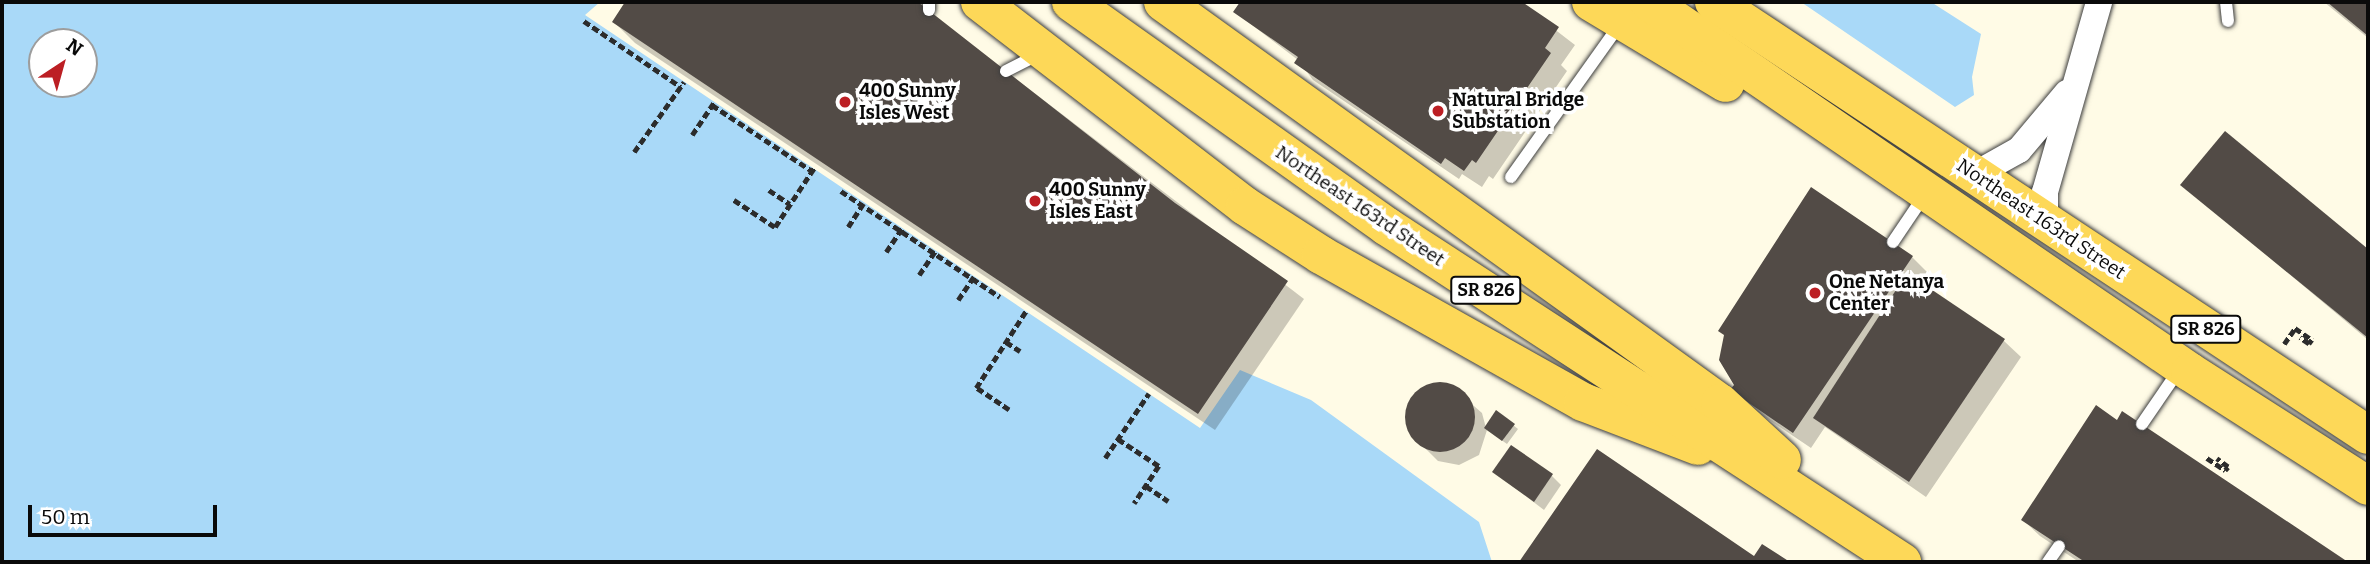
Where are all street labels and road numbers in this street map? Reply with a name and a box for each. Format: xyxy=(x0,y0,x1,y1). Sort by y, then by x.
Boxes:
street label: Northeast 163rd Street xyxy=(1271,141,1449,271)
street label: Northeast 163rd Street xyxy=(1952,154,2130,284)
road number: SR 826 xyxy=(1449,276,1523,304)
road number: SR 826 xyxy=(2169,314,2243,344)

